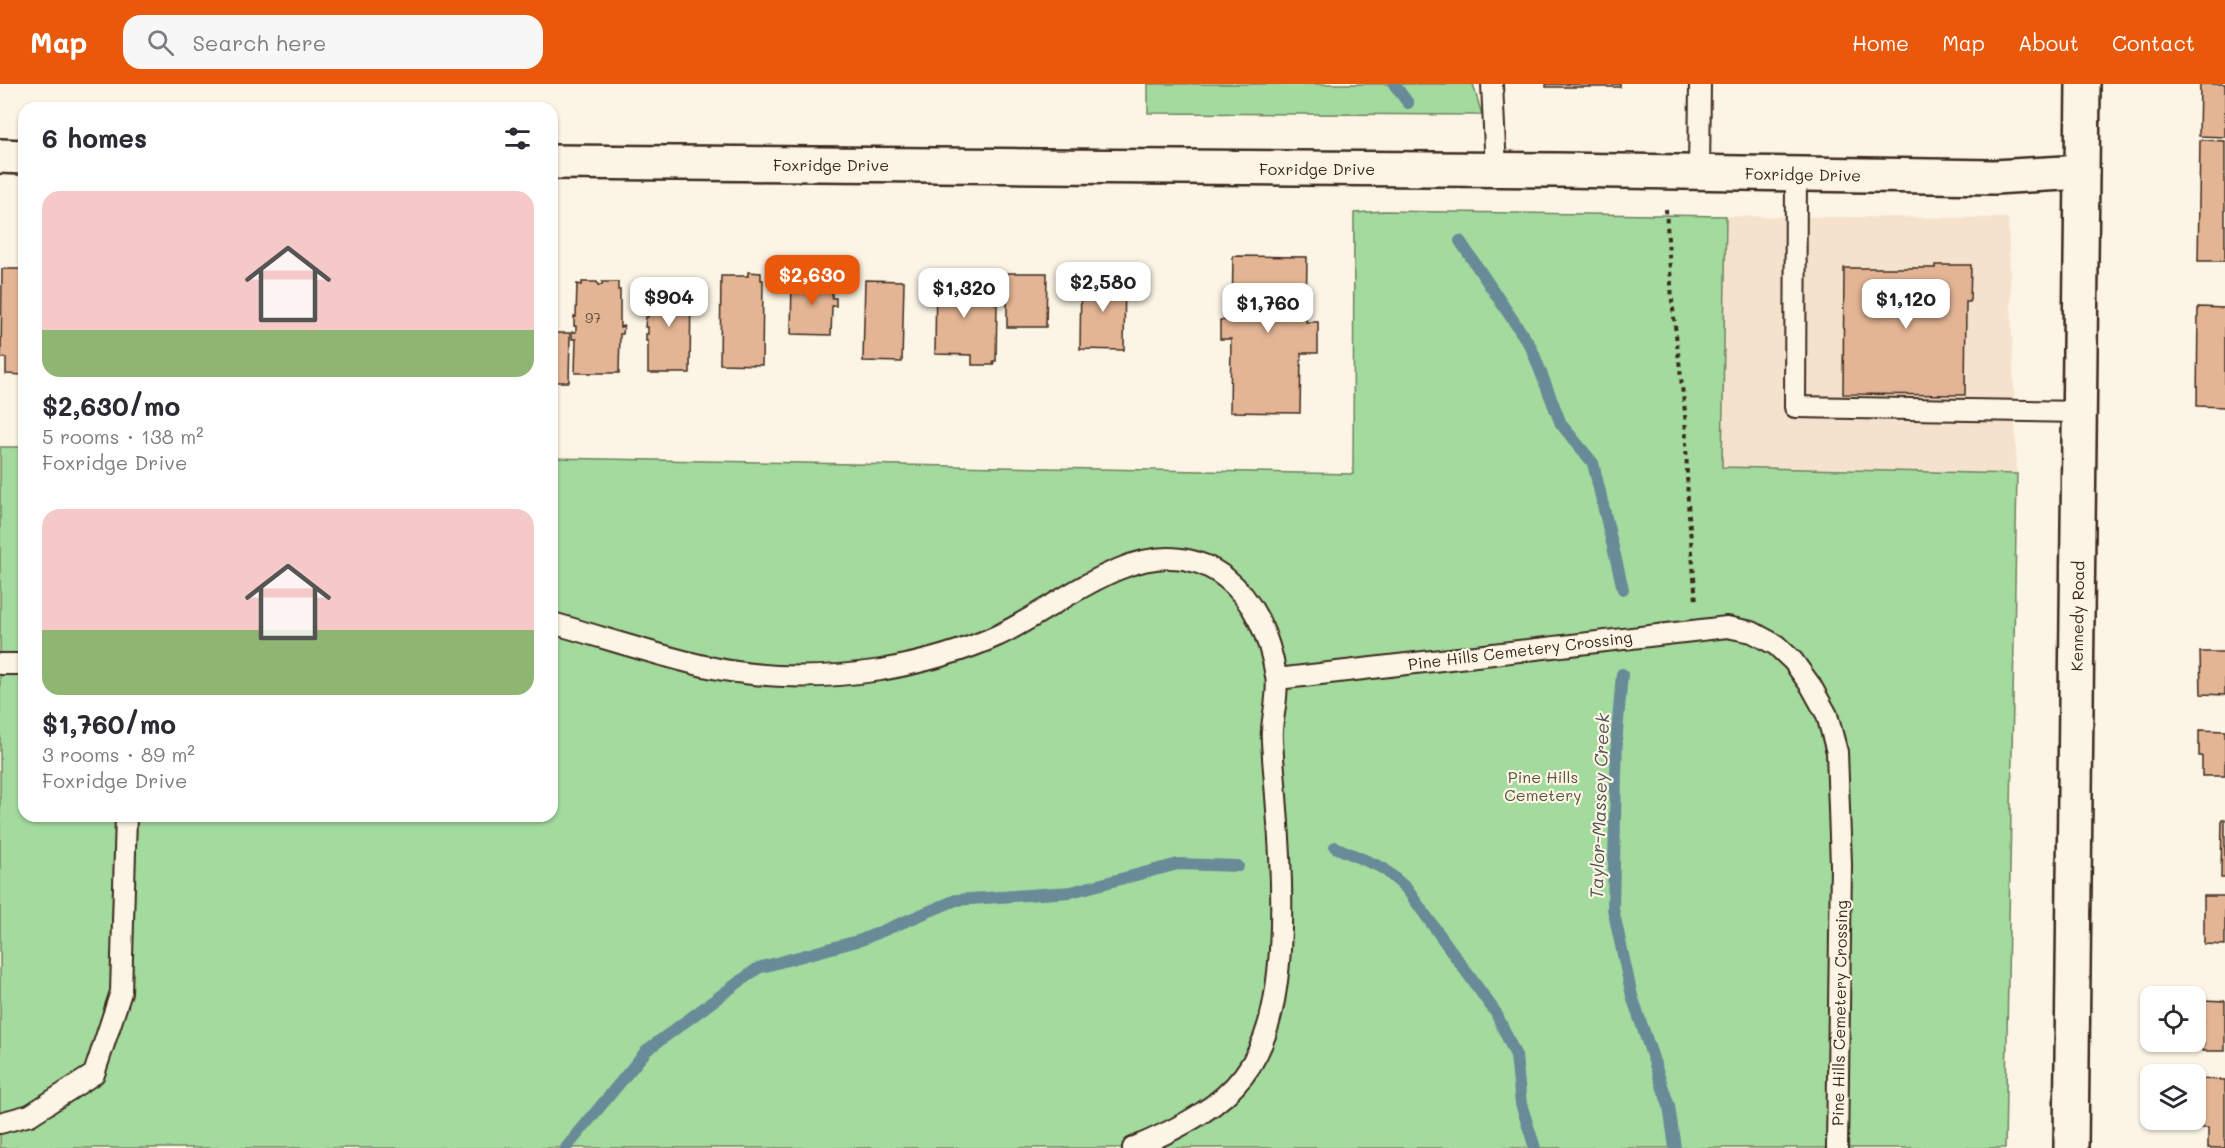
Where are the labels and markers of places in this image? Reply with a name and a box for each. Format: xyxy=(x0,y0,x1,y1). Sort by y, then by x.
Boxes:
pin: $2,630 xyxy=(763,255,861,306)
pin: $2,580 xyxy=(1054,262,1152,313)
pin: $1,320 xyxy=(915,268,1013,319)
pin: $904 xyxy=(633,277,705,328)
pin: $1,120 xyxy=(1857,279,1955,330)
pin: $1,760 xyxy=(1219,283,1317,334)

